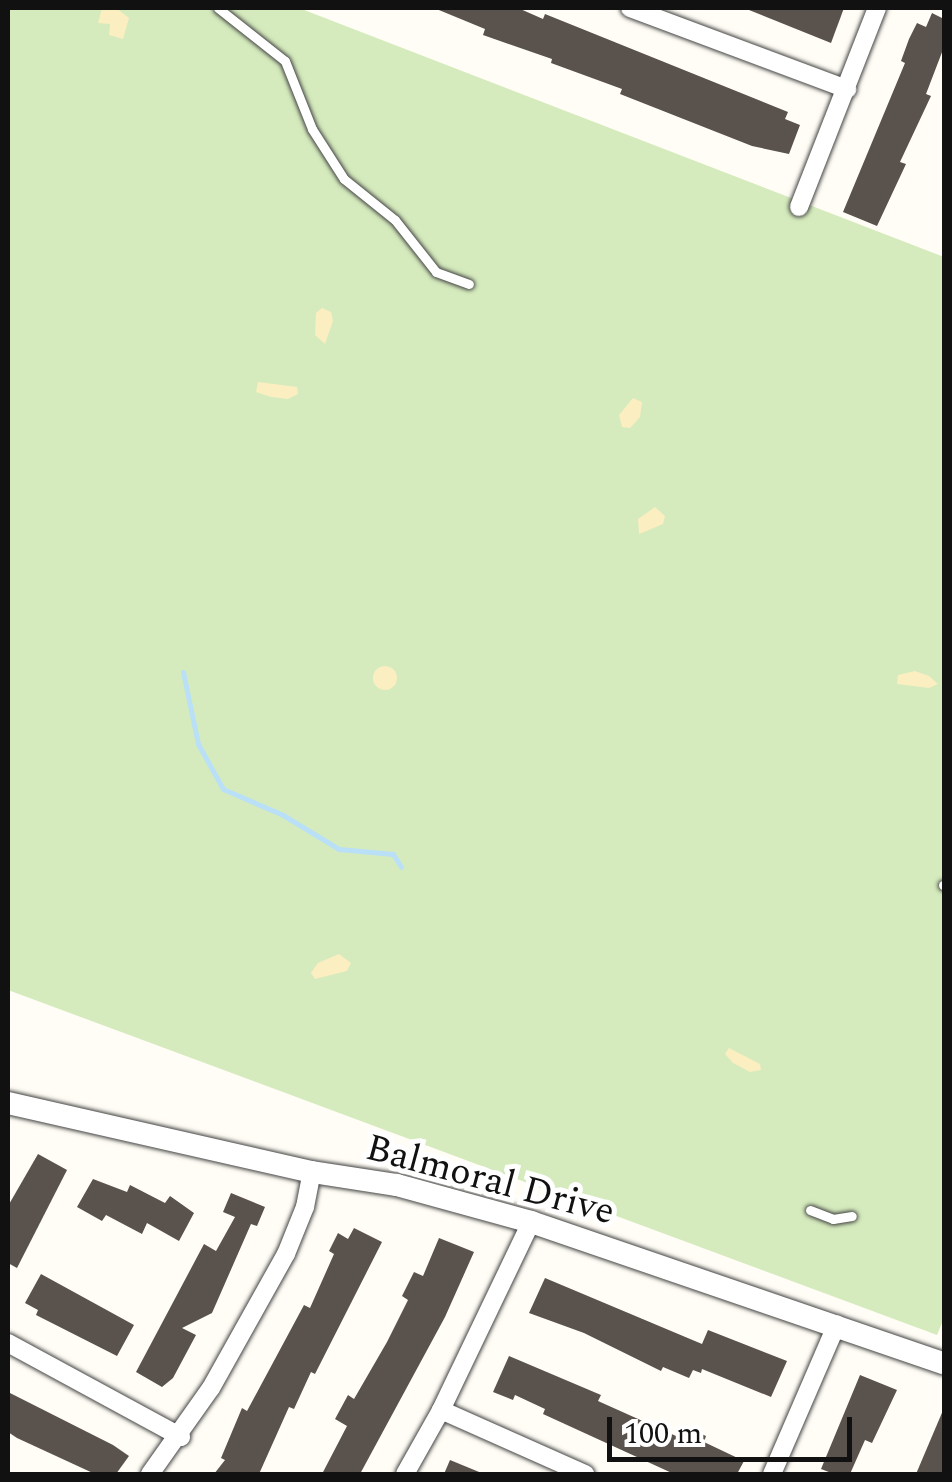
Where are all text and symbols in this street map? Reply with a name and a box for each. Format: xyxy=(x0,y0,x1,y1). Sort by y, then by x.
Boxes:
street label: Balmoral Drive xyxy=(361,1126,619,1236)
scale bar xyxy=(612,1397,857,1459)
text: 100 m xyxy=(624,1411,702,1457)

